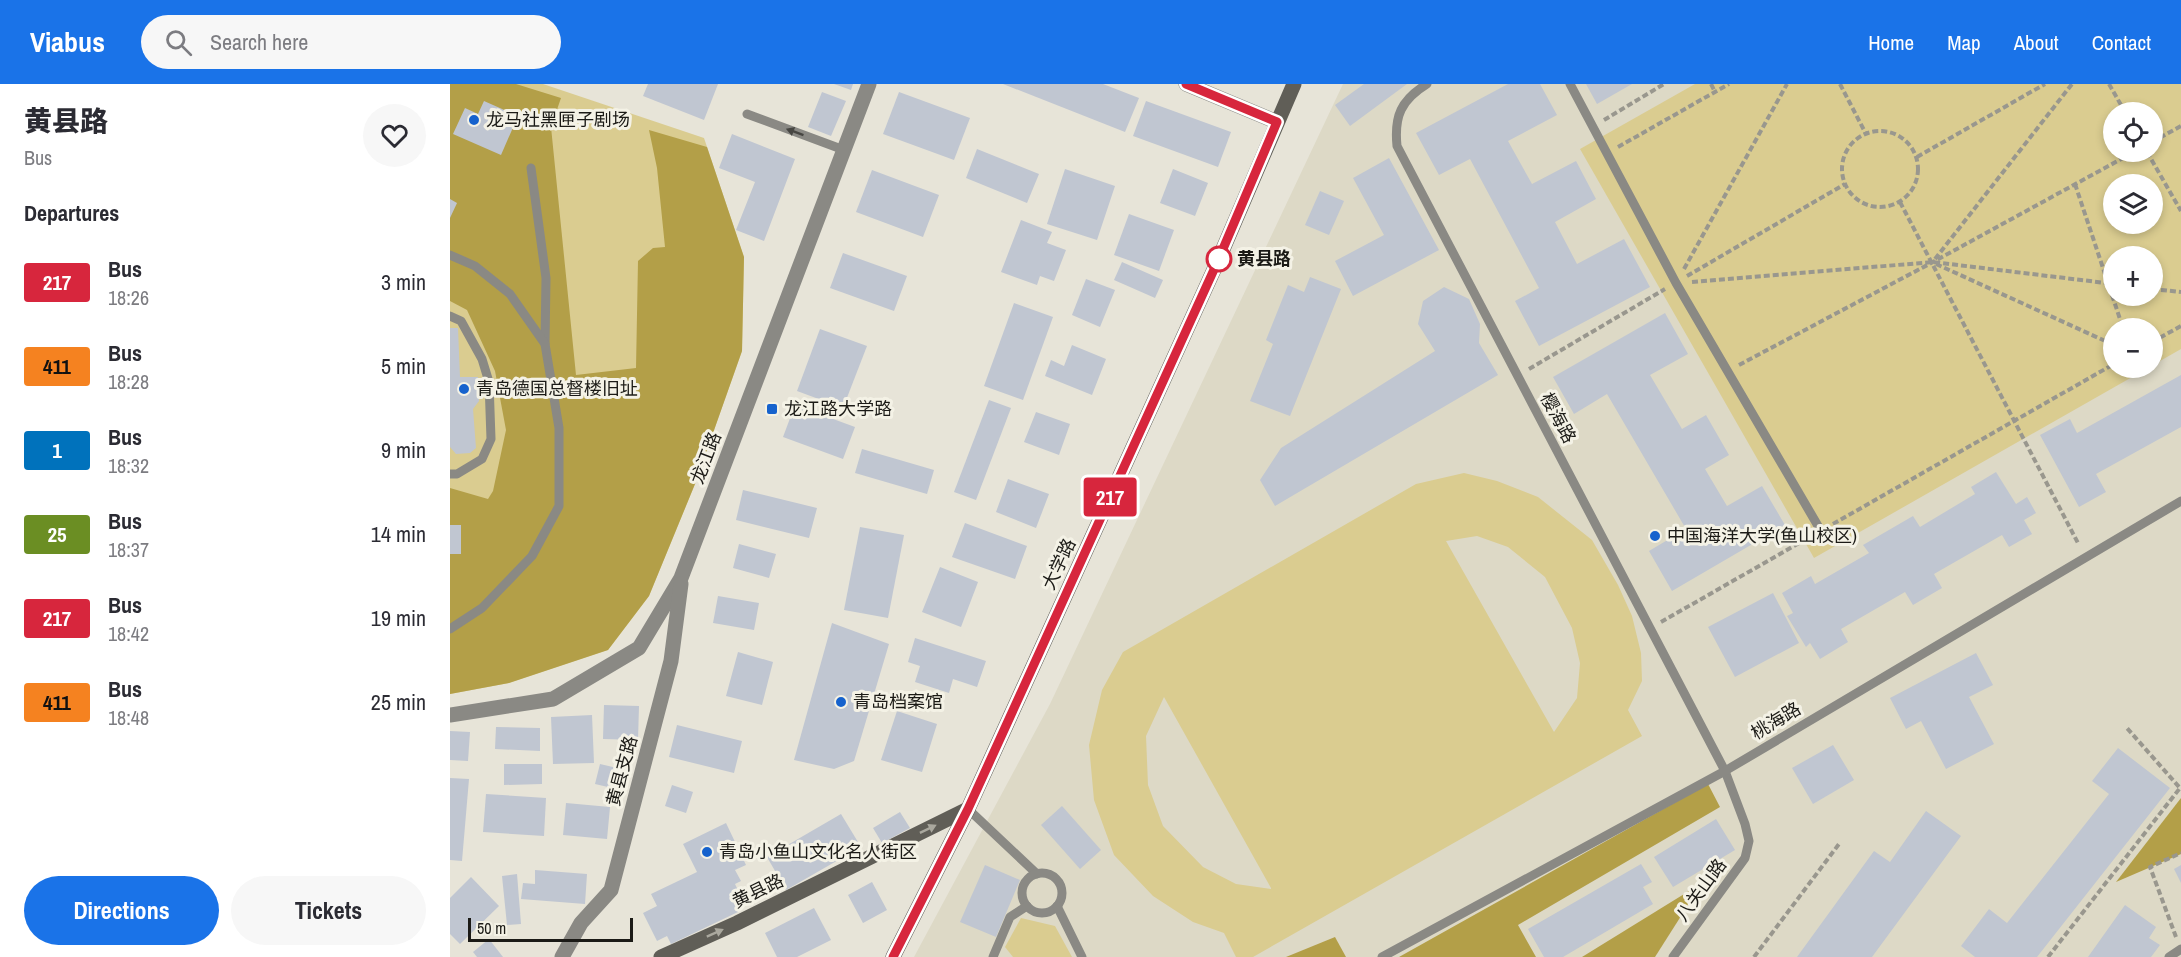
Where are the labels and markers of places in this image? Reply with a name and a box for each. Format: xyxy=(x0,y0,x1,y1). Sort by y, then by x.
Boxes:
place label: 龙马社黑匣子剧场 xyxy=(486,107,630,132)
marker: 龙马社黑匣子剧场 xyxy=(467,113,481,127)
marker: 黄县路 xyxy=(1206,246,1232,272)
place label: 黄县路 xyxy=(1237,246,1291,271)
place label: 青岛德国总督楼旧址 xyxy=(476,376,638,401)
marker: 青岛德国总督楼旧址 xyxy=(457,382,471,396)
place label: 龙江路大学路 xyxy=(784,396,892,421)
marker: 龙江路大学路 xyxy=(765,402,779,416)
place label: 中国海洋大学(鱼山校区) xyxy=(1667,523,1857,548)
marker: 中国海洋大学(鱼山校区) xyxy=(1648,529,1662,543)
place label: 青岛档案馆 xyxy=(853,689,943,714)
marker: 青岛档案馆 xyxy=(834,695,848,709)
place label: 青岛小鱼山文化名人街区 xyxy=(719,839,917,864)
marker: 青岛小鱼山文化名人街区 xyxy=(700,845,714,859)

